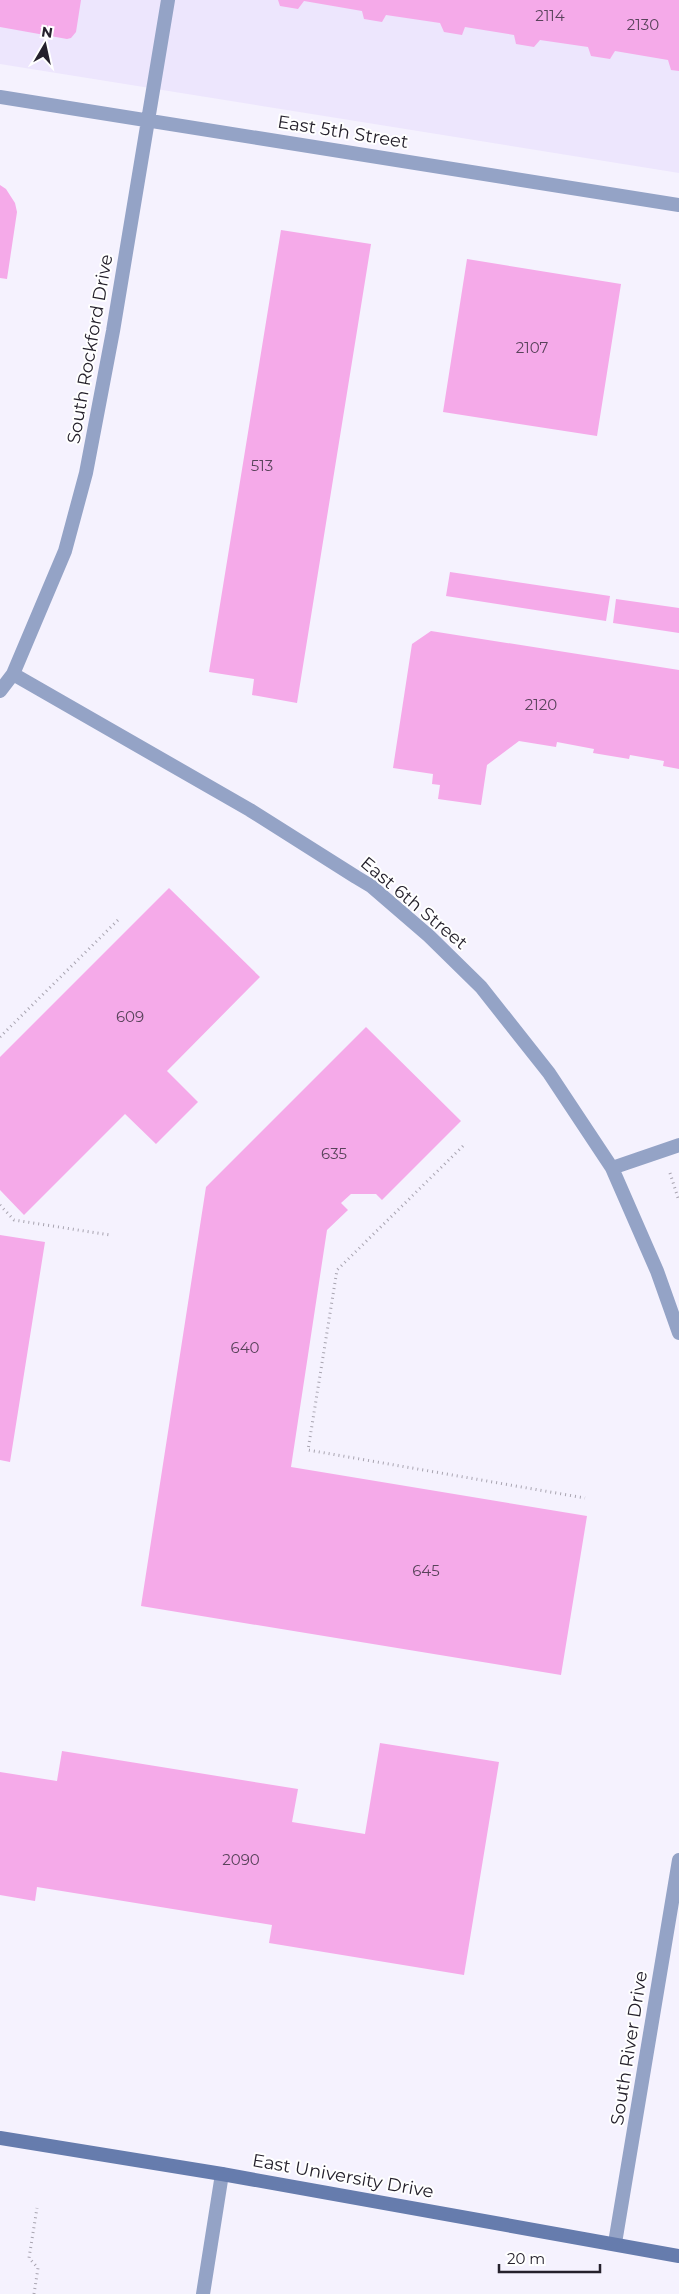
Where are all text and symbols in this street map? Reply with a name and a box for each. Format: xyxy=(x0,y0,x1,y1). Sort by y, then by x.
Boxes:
house number: 2114 xyxy=(535,6,565,25)
house number: 2130 xyxy=(627,15,659,34)
north arrow xyxy=(20,20,70,70)
text: N xyxy=(40,22,54,42)
street label: East 5th Street xyxy=(276,111,410,153)
street label: South Rockford Drive xyxy=(62,252,118,445)
house number: 2107 xyxy=(516,338,548,357)
house number: 513 xyxy=(251,456,273,475)
house number: 2120 xyxy=(525,695,557,714)
street label: East 6th Street xyxy=(356,852,472,954)
house number: 609 xyxy=(116,1007,144,1026)
house number: 635 xyxy=(321,1144,347,1163)
house number: 640 xyxy=(231,1338,260,1357)
house number: 645 xyxy=(412,1561,440,1580)
house number: 2090 xyxy=(222,1850,260,1869)
street label: South River Drive xyxy=(606,1969,652,2127)
street label: East University Drive xyxy=(251,2149,436,2203)
scale bar xyxy=(499,2242,600,2274)
text: 20 m xyxy=(507,2249,545,2268)

